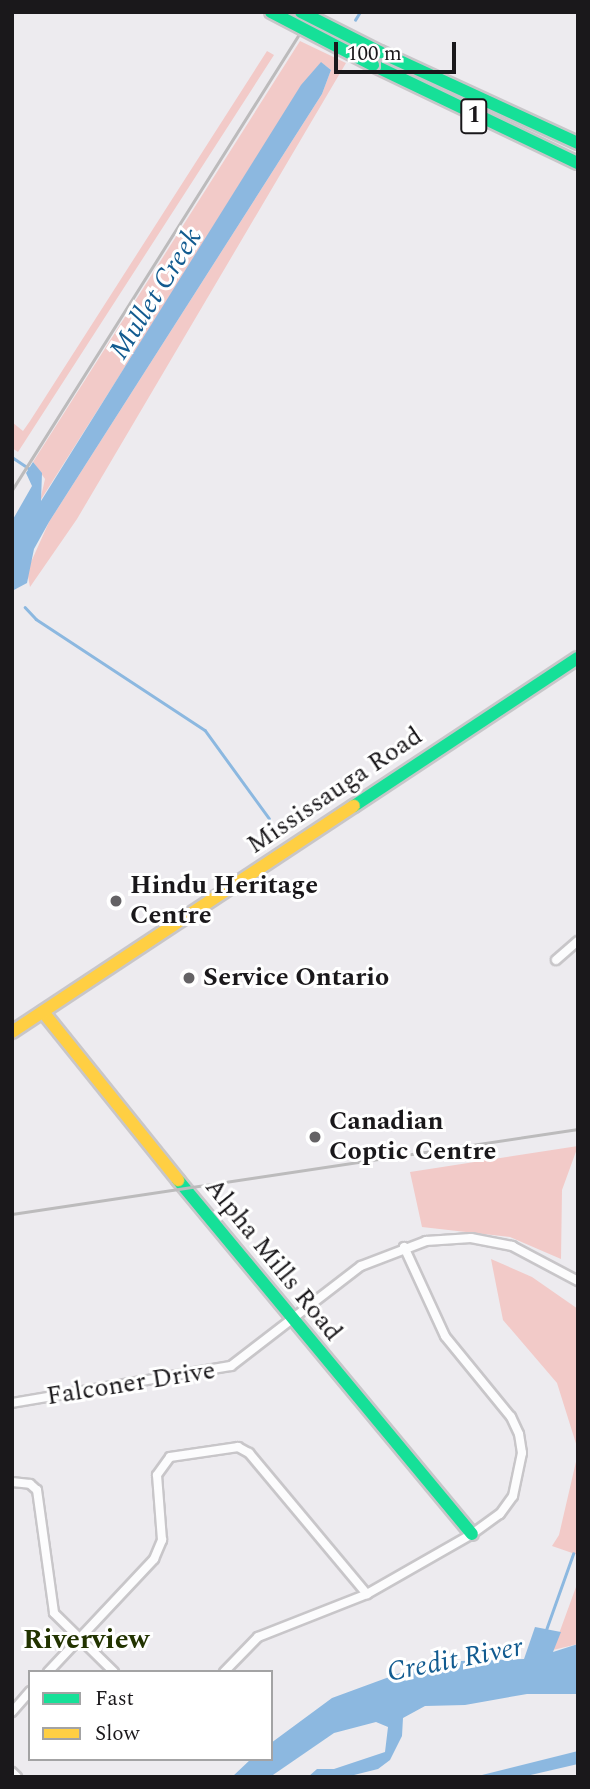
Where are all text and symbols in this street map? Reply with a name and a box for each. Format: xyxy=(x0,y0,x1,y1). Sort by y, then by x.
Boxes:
scale bar xyxy=(338,28,461,72)
text: 100 m xyxy=(347,38,402,70)
road number: 1 xyxy=(460,96,488,136)
water label: Mullet Creek xyxy=(103,222,209,366)
street label: Mississauga Road xyxy=(241,721,429,861)
place label: Hindu Heritage Centre xyxy=(130,870,318,931)
marker: Hindu Heritage Centre xyxy=(108,893,124,909)
place label: Service Ontario xyxy=(203,962,389,994)
marker: Service Ontario xyxy=(181,970,197,986)
place label: Canadian Coptic Centre xyxy=(329,1106,496,1168)
marker: Canadian Coptic Centre xyxy=(307,1129,323,1145)
street label: Alpha Mills Road xyxy=(198,1172,348,1348)
street label: Falconer Drive xyxy=(44,1355,218,1413)
district label: Riverview xyxy=(23,1623,149,1657)
water label: Credit River xyxy=(384,1630,526,1690)
legend xyxy=(28,1670,273,1761)
text: Fast xyxy=(95,1683,134,1715)
text: Slow xyxy=(95,1718,139,1750)

